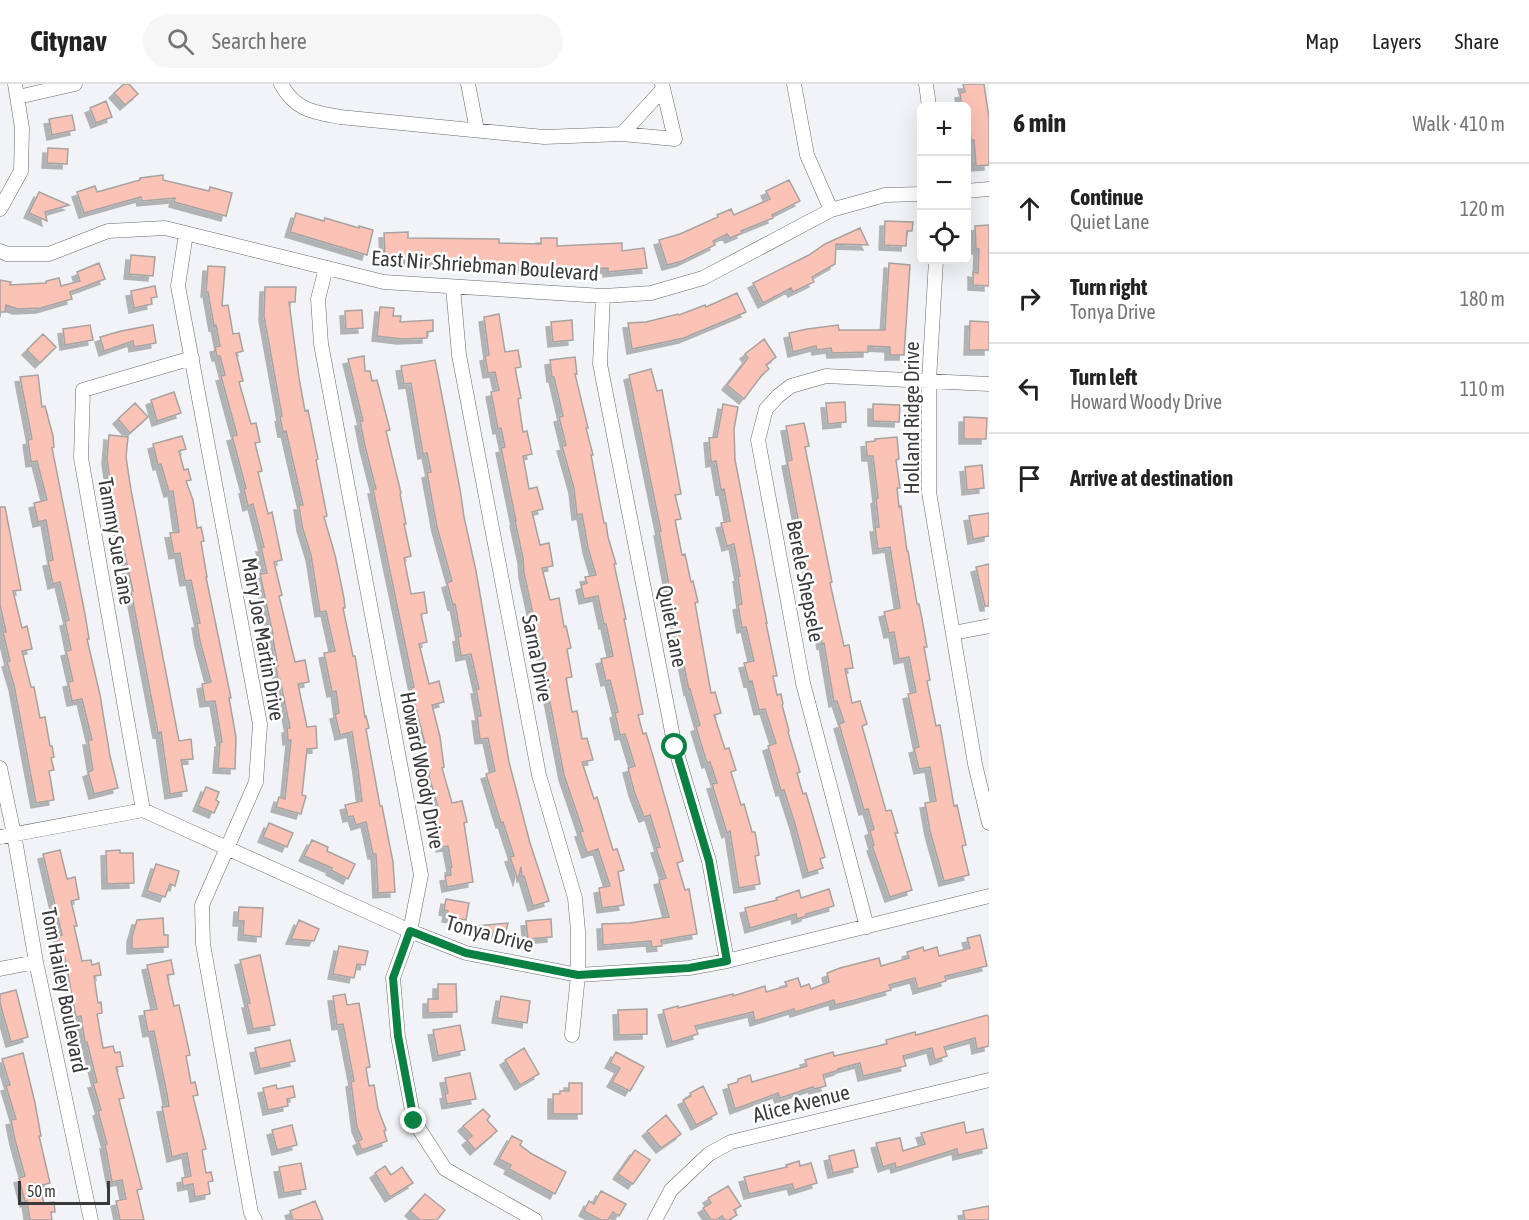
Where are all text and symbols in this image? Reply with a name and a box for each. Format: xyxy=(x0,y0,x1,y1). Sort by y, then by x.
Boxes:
search box xyxy=(143,14,563,68)
text: Citynav xyxy=(30,25,107,57)
icon: search xyxy=(164,25,197,58)
text: Search here xyxy=(212,28,307,54)
text: Map xyxy=(1305,29,1339,53)
text: Layers xyxy=(1372,29,1422,53)
text: Share xyxy=(1455,29,1499,53)
map controls xyxy=(917,102,971,264)
button: + xyxy=(917,102,971,156)
text: 6 min xyxy=(1013,108,1066,138)
text: Walk · 410 m xyxy=(1413,112,1505,135)
button: − xyxy=(917,156,971,210)
text: Continue xyxy=(1070,184,1144,210)
icon: ahead xyxy=(1013,192,1046,225)
text: 120 m xyxy=(1460,197,1505,220)
button: locate xyxy=(917,210,971,264)
text: Quiet Lane xyxy=(1070,210,1149,233)
street label: East Nir Shriebman Boulevard xyxy=(371,245,599,285)
text: Turn right xyxy=(1070,274,1147,300)
icon: right xyxy=(1013,282,1046,315)
text: 180 m xyxy=(1460,287,1505,310)
text: Tonya Drive xyxy=(1070,300,1156,323)
street label: Holland Ridge Drive xyxy=(899,341,923,495)
text: Turn left xyxy=(1070,364,1137,390)
icon: left xyxy=(1013,372,1046,405)
text: 110 m xyxy=(1460,377,1505,400)
text: Howard Woody Drive xyxy=(1070,390,1222,413)
icon: arrive xyxy=(1013,462,1046,495)
text: Arrive at destination xyxy=(1070,465,1233,491)
street label: Tammy Sue Lane xyxy=(94,476,140,606)
street label: Berele Shepsele xyxy=(782,518,830,644)
street label: Mary Joe Martin Drive xyxy=(238,556,290,722)
street label: Quiet Lane xyxy=(653,583,693,669)
street label: Sarna Drive xyxy=(518,612,558,704)
street label: Howard Woody Drive xyxy=(396,689,450,851)
route start xyxy=(661,733,687,759)
street label: Tom Hailey Boulevard xyxy=(37,905,93,1075)
street label: Tonya Drive xyxy=(443,910,537,956)
street label: Alice Avenue xyxy=(750,1079,852,1127)
route end xyxy=(400,1107,426,1133)
scale bar xyxy=(18,1178,110,1206)
text: 50 m xyxy=(27,1182,56,1200)

